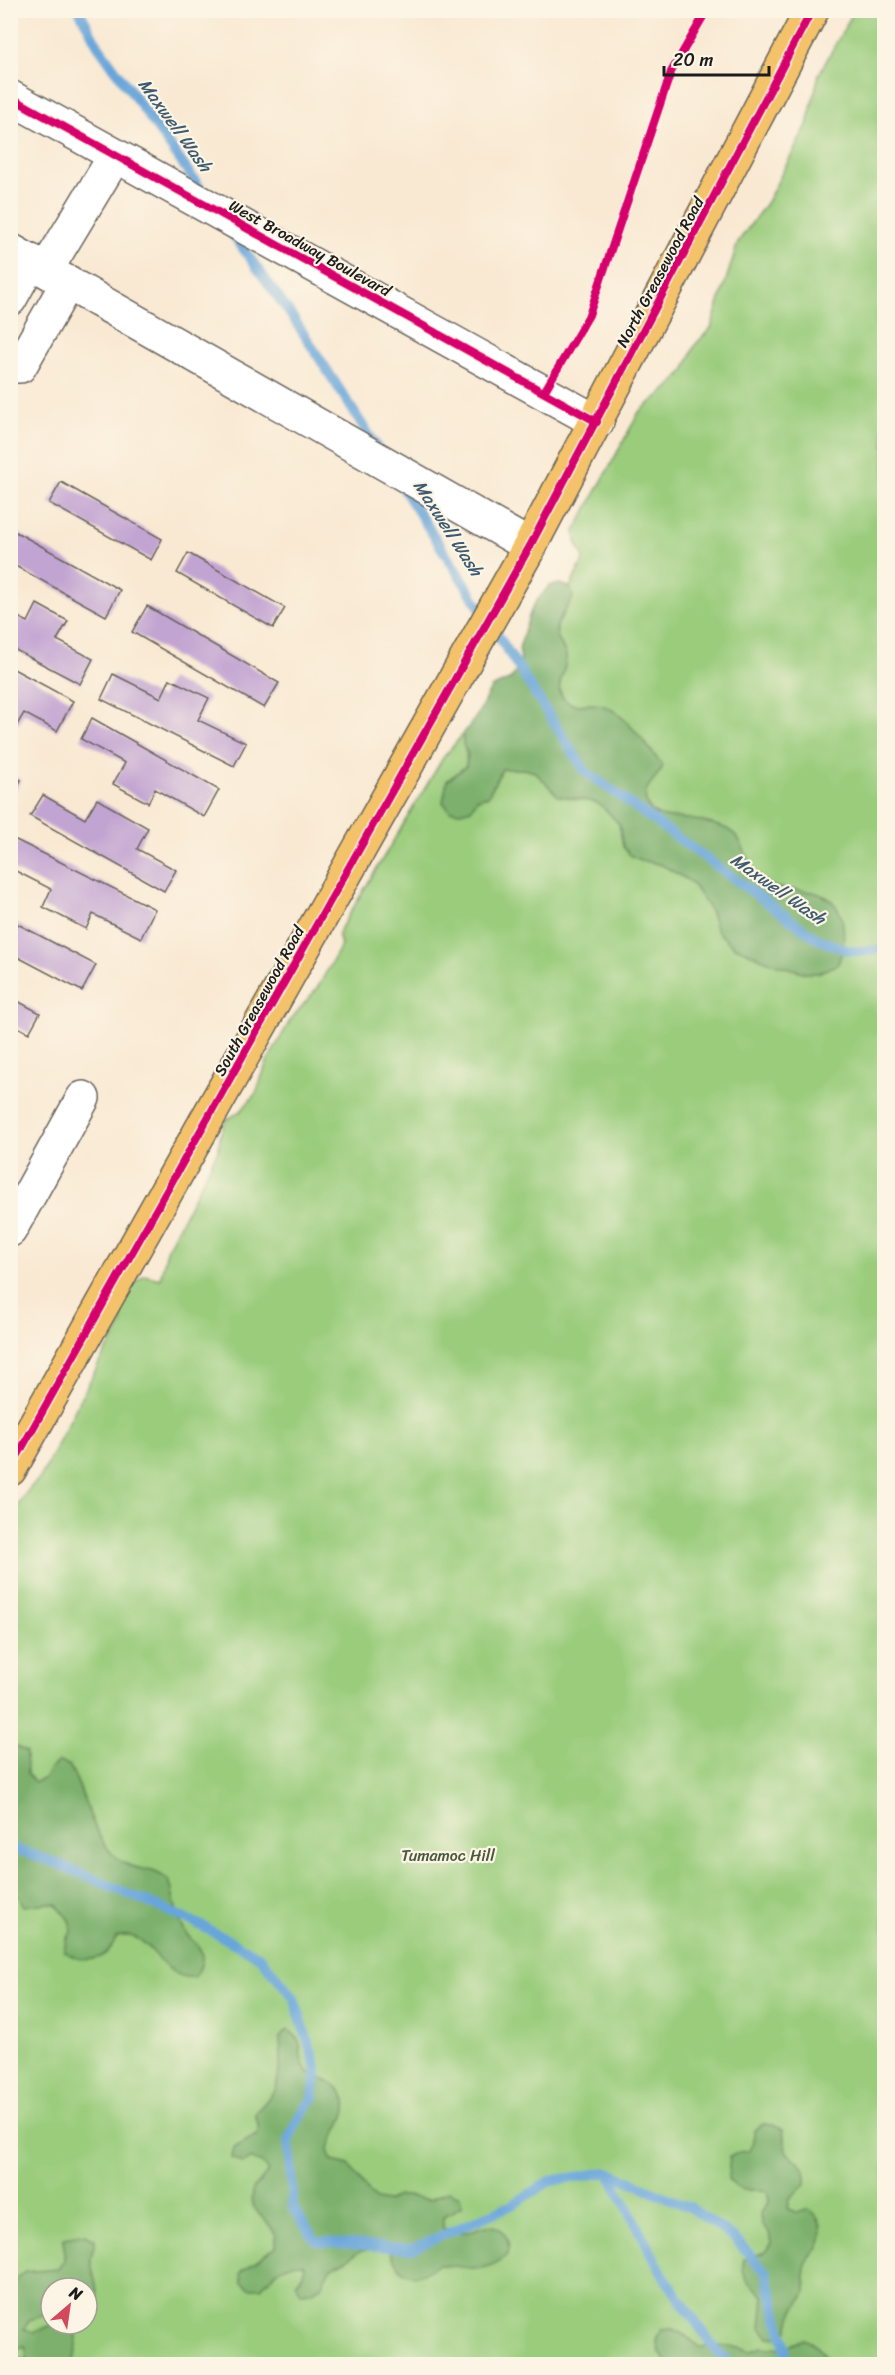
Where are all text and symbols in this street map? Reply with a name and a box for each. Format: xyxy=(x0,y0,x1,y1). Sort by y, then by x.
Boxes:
scale bar xyxy=(664,39,769,77)
text: 20 m xyxy=(673,44,713,76)
water label: Maxwell Wash xyxy=(130,71,221,180)
street label: North Greasewood Road xyxy=(608,190,713,353)
street label: West Broadway Boulevard xyxy=(223,191,398,306)
water label: Maxwell Wash xyxy=(405,473,492,584)
water label: Maxwell Wash xyxy=(724,844,834,935)
street label: South Greasewood Road xyxy=(206,919,313,1082)
park label: Tumamoc Hill xyxy=(401,1841,495,1870)
north arrow xyxy=(39,2276,99,2336)
text: N xyxy=(63,2277,89,2309)

